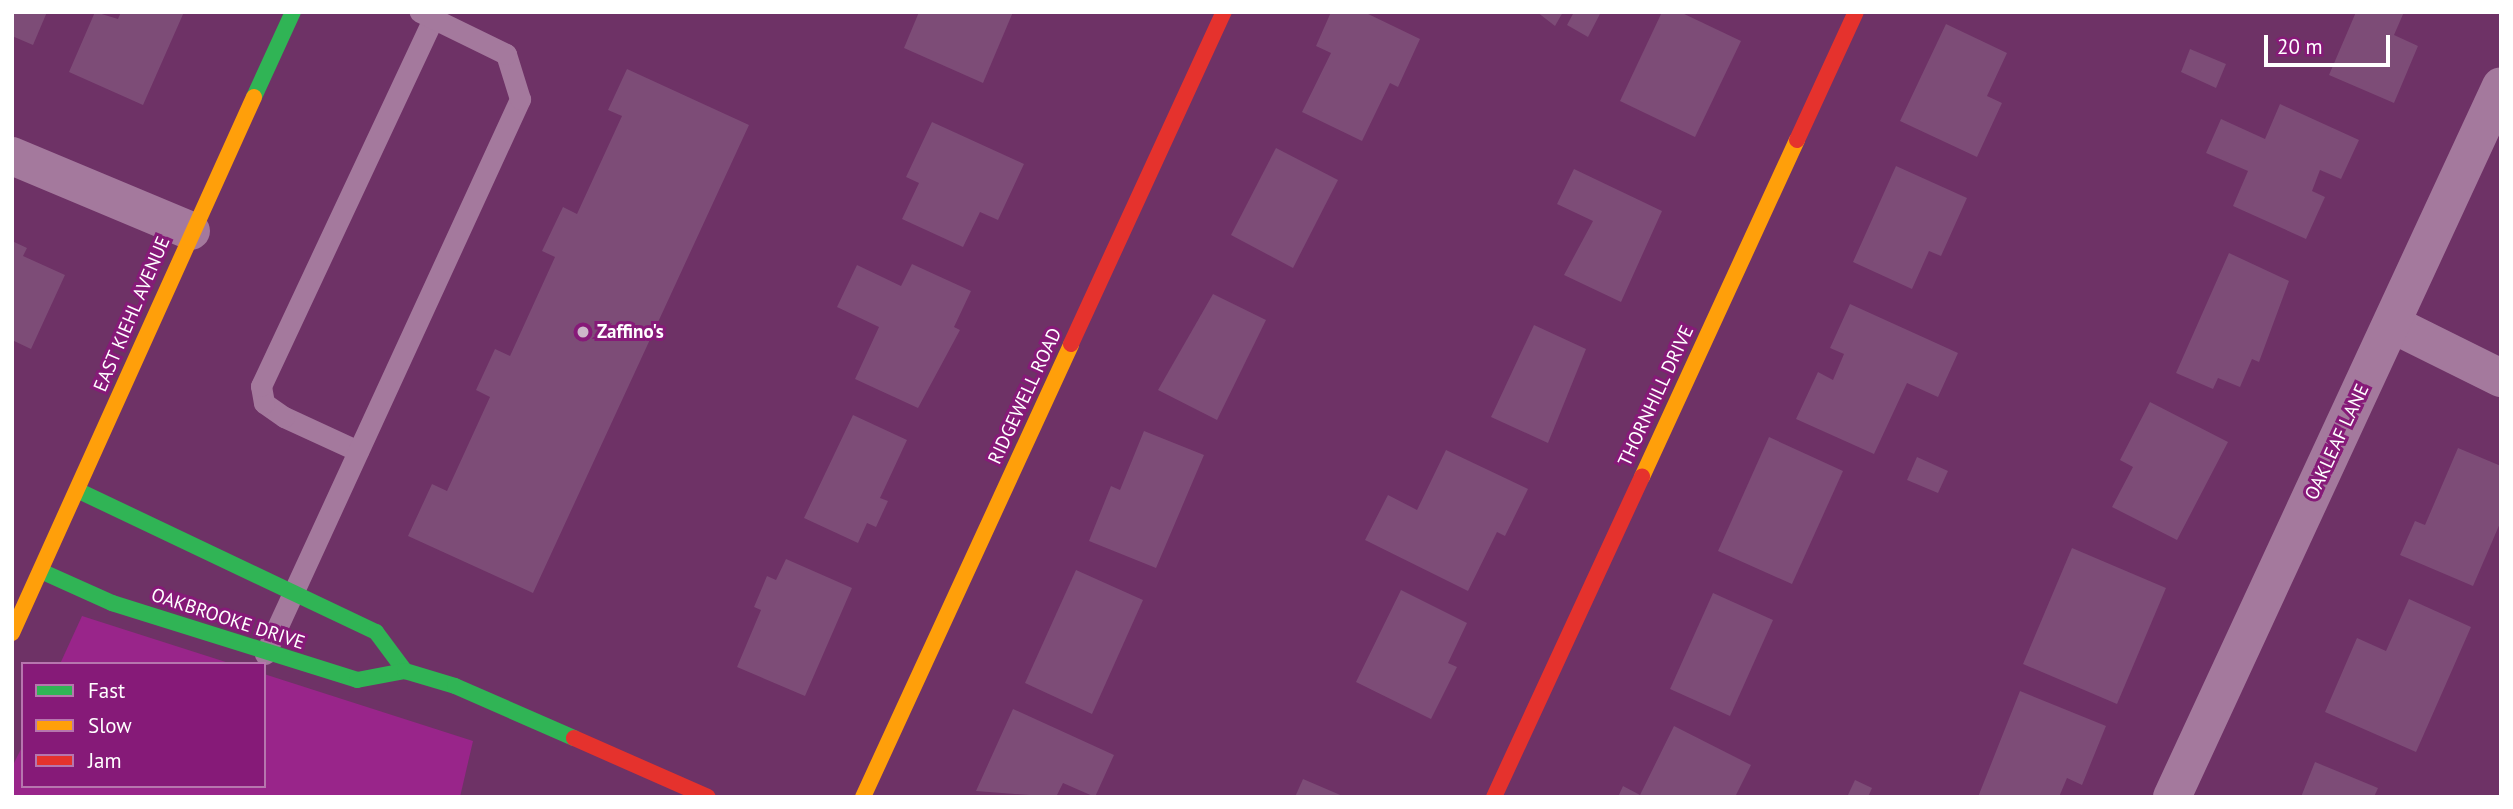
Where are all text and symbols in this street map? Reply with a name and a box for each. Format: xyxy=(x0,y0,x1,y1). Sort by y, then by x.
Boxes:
scale bar xyxy=(2268,21,2394,65)
text: 20 m xyxy=(2277,33,2323,60)
street label: EAST KIEHL AVENUE xyxy=(89,232,175,396)
place label: Zaffino's xyxy=(597,321,664,343)
street label: THORNHILL DRIVE xyxy=(1613,322,1699,470)
marker: Zaffino's xyxy=(575,324,591,340)
street label: RIDGEWELL ROAD xyxy=(983,324,1067,468)
street label: OAKLEAF LANE xyxy=(2300,380,2374,504)
street label: OAKBROOKE DRIVE xyxy=(148,583,308,655)
legend xyxy=(21,662,266,788)
text: Fast xyxy=(88,677,125,704)
text: Slow xyxy=(88,712,132,739)
text: Jam xyxy=(88,747,122,774)

